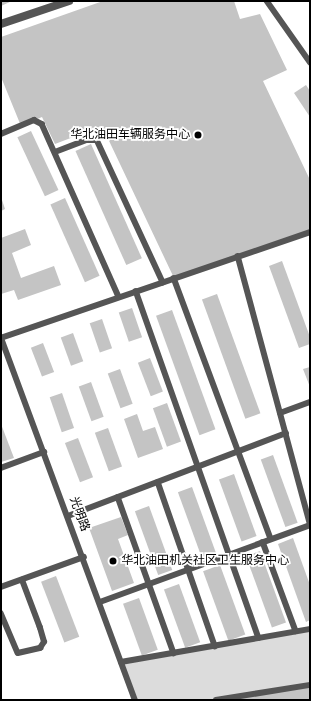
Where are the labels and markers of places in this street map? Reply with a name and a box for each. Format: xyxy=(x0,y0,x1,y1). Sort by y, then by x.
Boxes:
place label: 华北油田车辆服务中心 xyxy=(70,128,190,142)
marker: 华北油田车辆服务中心 xyxy=(193,130,203,140)
place label: 华北油田机关社区卫生服务中心 xyxy=(121,554,289,568)
marker: 华北油田机关社区卫生服务中心 xyxy=(108,556,118,566)

